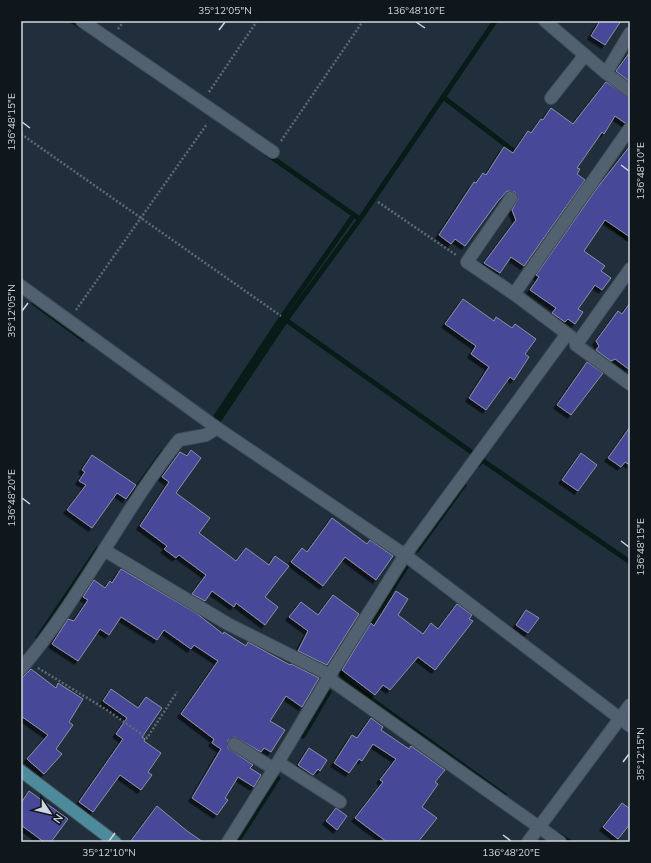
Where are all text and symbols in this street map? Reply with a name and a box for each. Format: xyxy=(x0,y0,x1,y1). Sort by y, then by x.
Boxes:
text: 35°12'05"N xyxy=(198,4,252,17)
text: 136°48'10"E xyxy=(387,4,445,17)
text: 136°48'15"E xyxy=(5,93,18,151)
text: 136°48'10"E xyxy=(634,142,647,200)
text: 35°12'05"N xyxy=(5,284,18,338)
text: 136°48'20"E xyxy=(5,469,18,527)
text: 136°48'15"E xyxy=(634,518,647,576)
text: 35°12'15"N xyxy=(634,727,647,781)
north arrow xyxy=(30,793,70,833)
text: N xyxy=(50,811,66,826)
text: 35°12'10"N xyxy=(82,846,136,859)
text: 136°48'20"E xyxy=(482,846,540,859)

